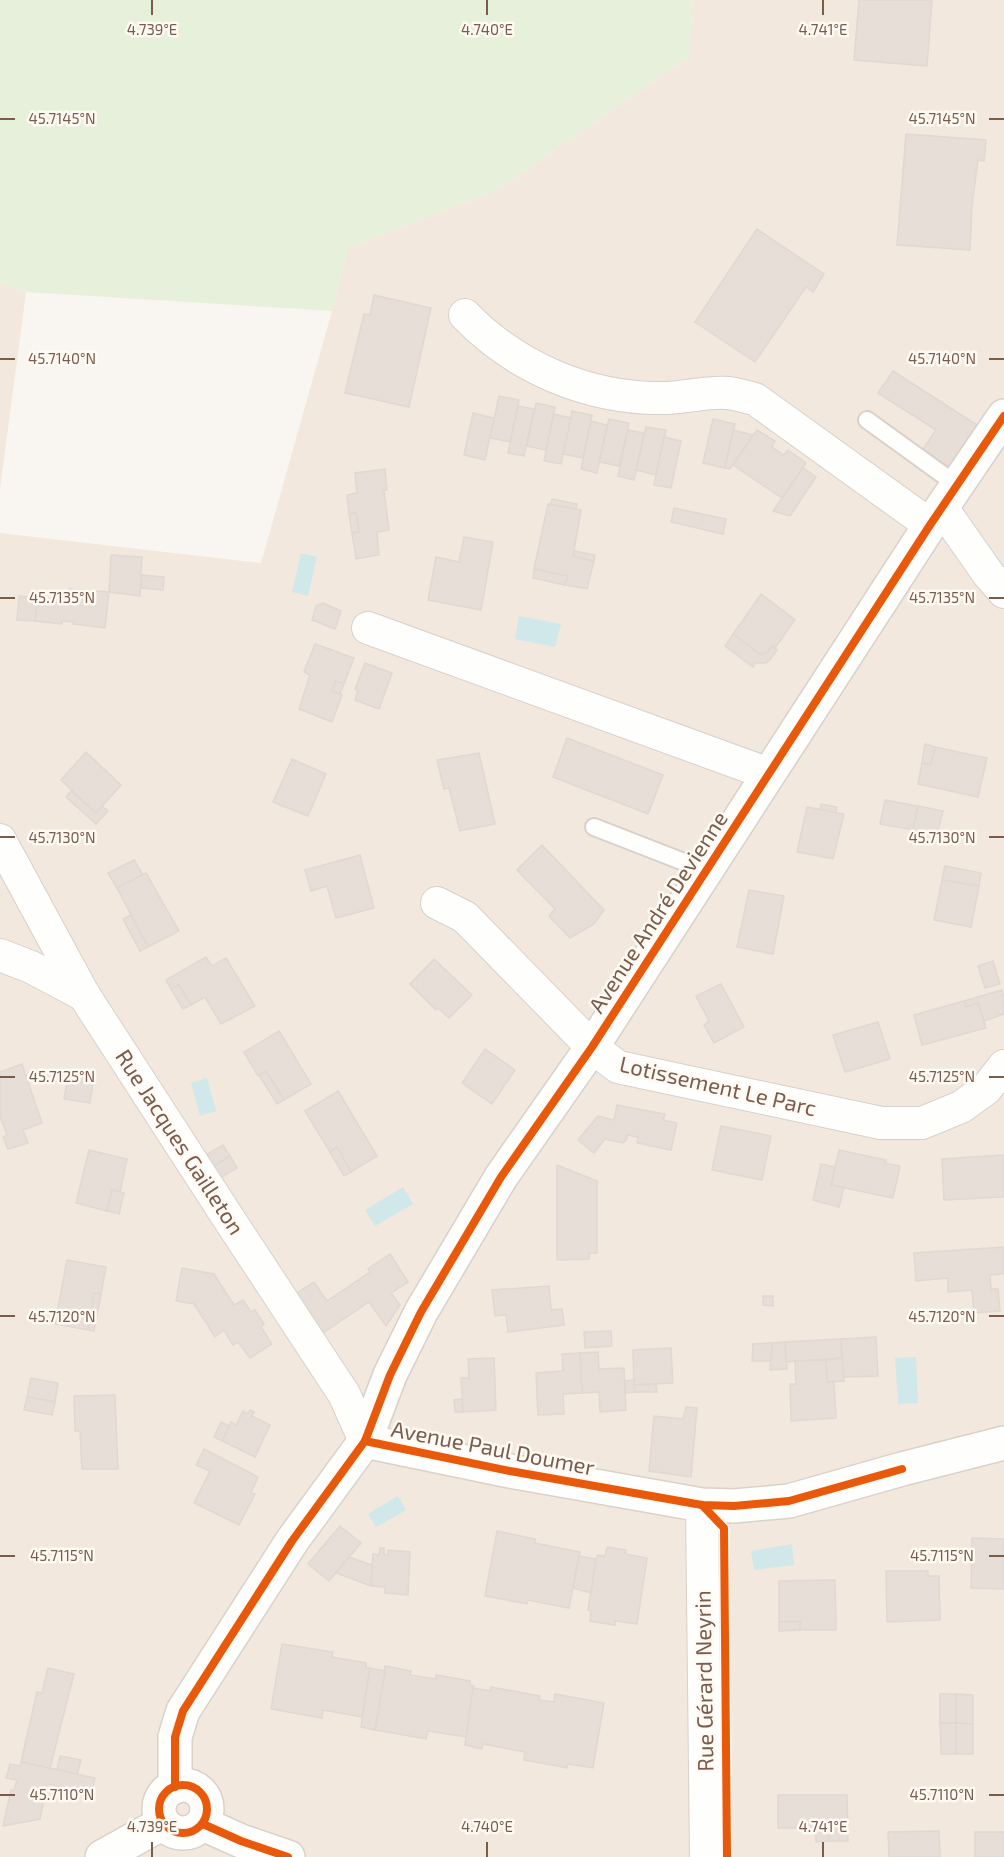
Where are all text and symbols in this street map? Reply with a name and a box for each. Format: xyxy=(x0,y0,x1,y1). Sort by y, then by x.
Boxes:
text: 4.739°E xyxy=(127,20,177,38)
text: 4.740°E xyxy=(461,20,513,38)
text: 4.741°E xyxy=(799,20,847,38)
text: 45.7145°N xyxy=(28,109,96,127)
text: 45.7145°N xyxy=(908,109,976,127)
text: 45.7140°N xyxy=(28,349,96,367)
text: 45.7140°N xyxy=(908,349,976,367)
text: 45.7135°N xyxy=(29,588,95,606)
text: 45.7135°N xyxy=(909,588,975,606)
street label: Avenue André Devienne xyxy=(582,806,732,1017)
text: 45.7130°N xyxy=(28,828,96,846)
text: 45.7130°N xyxy=(908,828,976,846)
street label: Rue Jacques Gailleton xyxy=(111,1044,250,1239)
street label: Lotissement Le Parc xyxy=(617,1050,819,1120)
text: 45.7125°N xyxy=(29,1067,95,1085)
text: 45.7125°N xyxy=(909,1067,975,1085)
text: 45.7120°N xyxy=(28,1307,96,1325)
text: 45.7120°N xyxy=(908,1307,976,1325)
street label: Avenue Paul Doumer xyxy=(389,1415,597,1480)
text: 45.7115°N xyxy=(30,1546,94,1564)
text: 45.7115°N xyxy=(910,1546,974,1564)
street label: Rue Gérard Neyrin xyxy=(688,1590,718,1772)
text: 45.7110°N xyxy=(30,1785,94,1803)
text: 45.7110°N xyxy=(910,1785,974,1803)
text: 4.739°E xyxy=(127,1817,177,1835)
text: 4.740°E xyxy=(461,1817,513,1835)
text: 4.741°E xyxy=(799,1817,847,1835)

